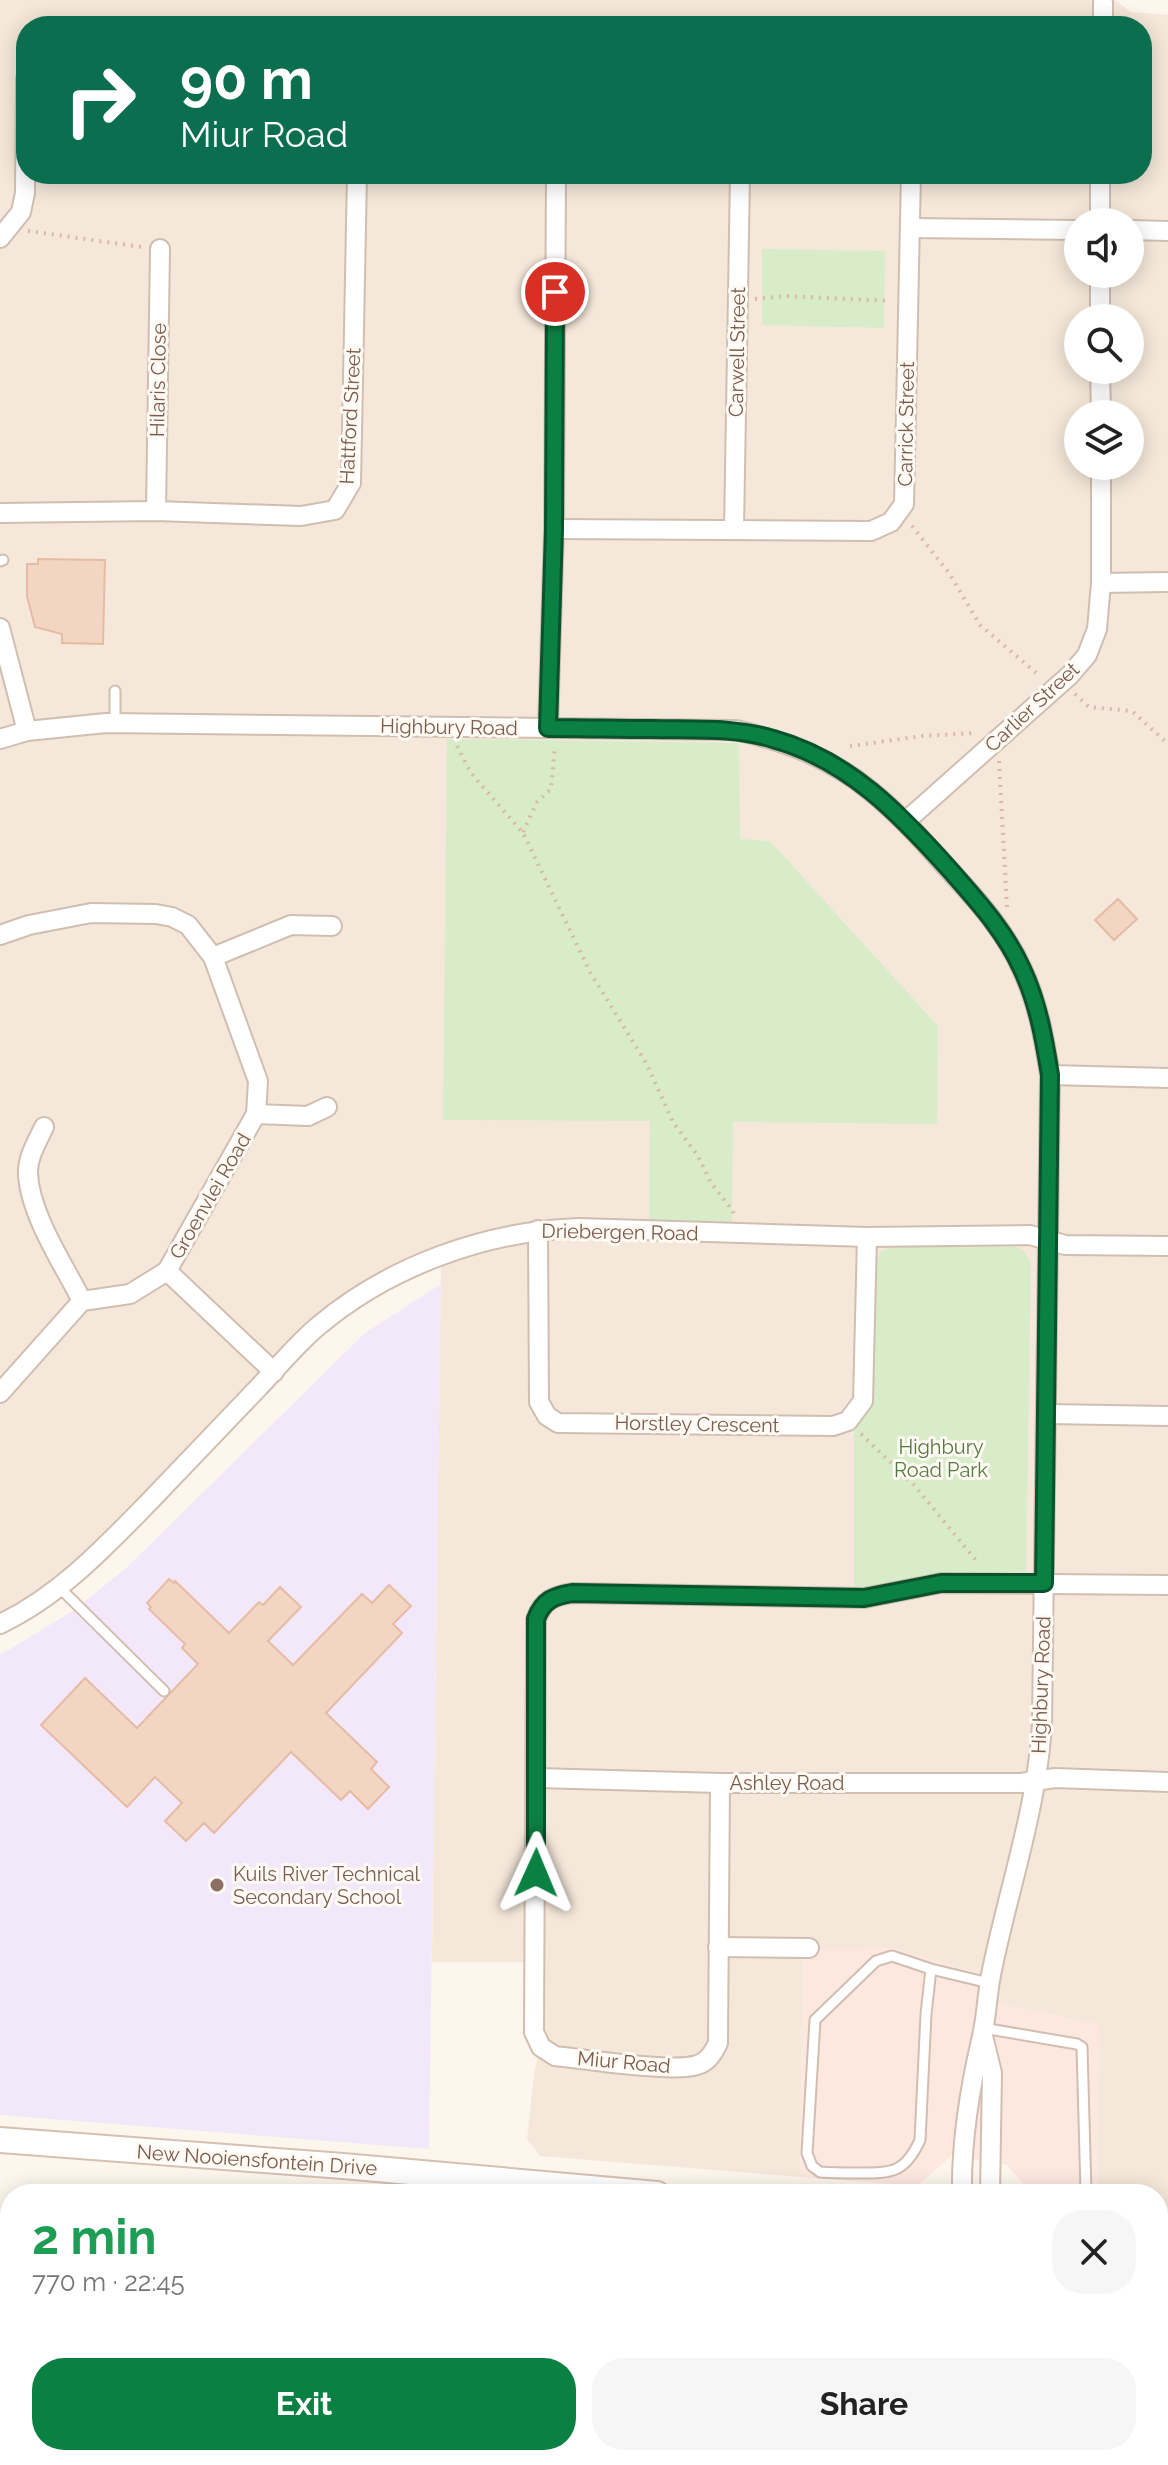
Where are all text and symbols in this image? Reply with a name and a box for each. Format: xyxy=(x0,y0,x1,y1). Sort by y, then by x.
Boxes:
text: 90 m xyxy=(180,46,313,112)
icon: right xyxy=(48,48,152,152)
text: Miur Road xyxy=(180,113,348,155)
map controls xyxy=(1064,208,1144,480)
button: sound xyxy=(1064,208,1144,288)
pin xyxy=(521,258,589,326)
icon: arrive xyxy=(533,270,577,314)
street label: Carwell Street xyxy=(724,286,750,417)
button: search xyxy=(1064,304,1144,384)
street label: Hilaris Close xyxy=(145,323,171,437)
street label: Hattford Street xyxy=(334,347,366,485)
street label: Carrick Street xyxy=(893,361,919,487)
button: layers xyxy=(1064,400,1144,480)
street label: Carlier Street xyxy=(980,657,1084,757)
street label: Highbury Road xyxy=(380,714,518,740)
street label: Groenvlei Road xyxy=(164,1129,256,1263)
street label: Driebergen Road xyxy=(541,1219,699,1245)
street label: Horstley Crescent xyxy=(614,1411,780,1437)
park label: Highbury Road Park xyxy=(894,1435,988,1482)
street label: Highbury Road xyxy=(1027,1616,1055,1754)
street label: Ashley Road xyxy=(730,1771,844,1795)
position arrow xyxy=(494,1831,578,1915)
place label: Kuils River Technical Secondary School xyxy=(233,1862,421,1909)
marker: Kuils River Technical Secondary School xyxy=(208,1876,226,1894)
street label: Miur Road xyxy=(576,2046,672,2078)
street label: New Nooiensfontein Drive xyxy=(136,2140,378,2180)
text: 2 min xyxy=(32,2209,157,2265)
button: close xyxy=(1052,2210,1136,2294)
text: 770 m · 22:45 xyxy=(32,2267,185,2297)
button: Exit xyxy=(32,2358,576,2450)
button: Share xyxy=(592,2358,1136,2450)

